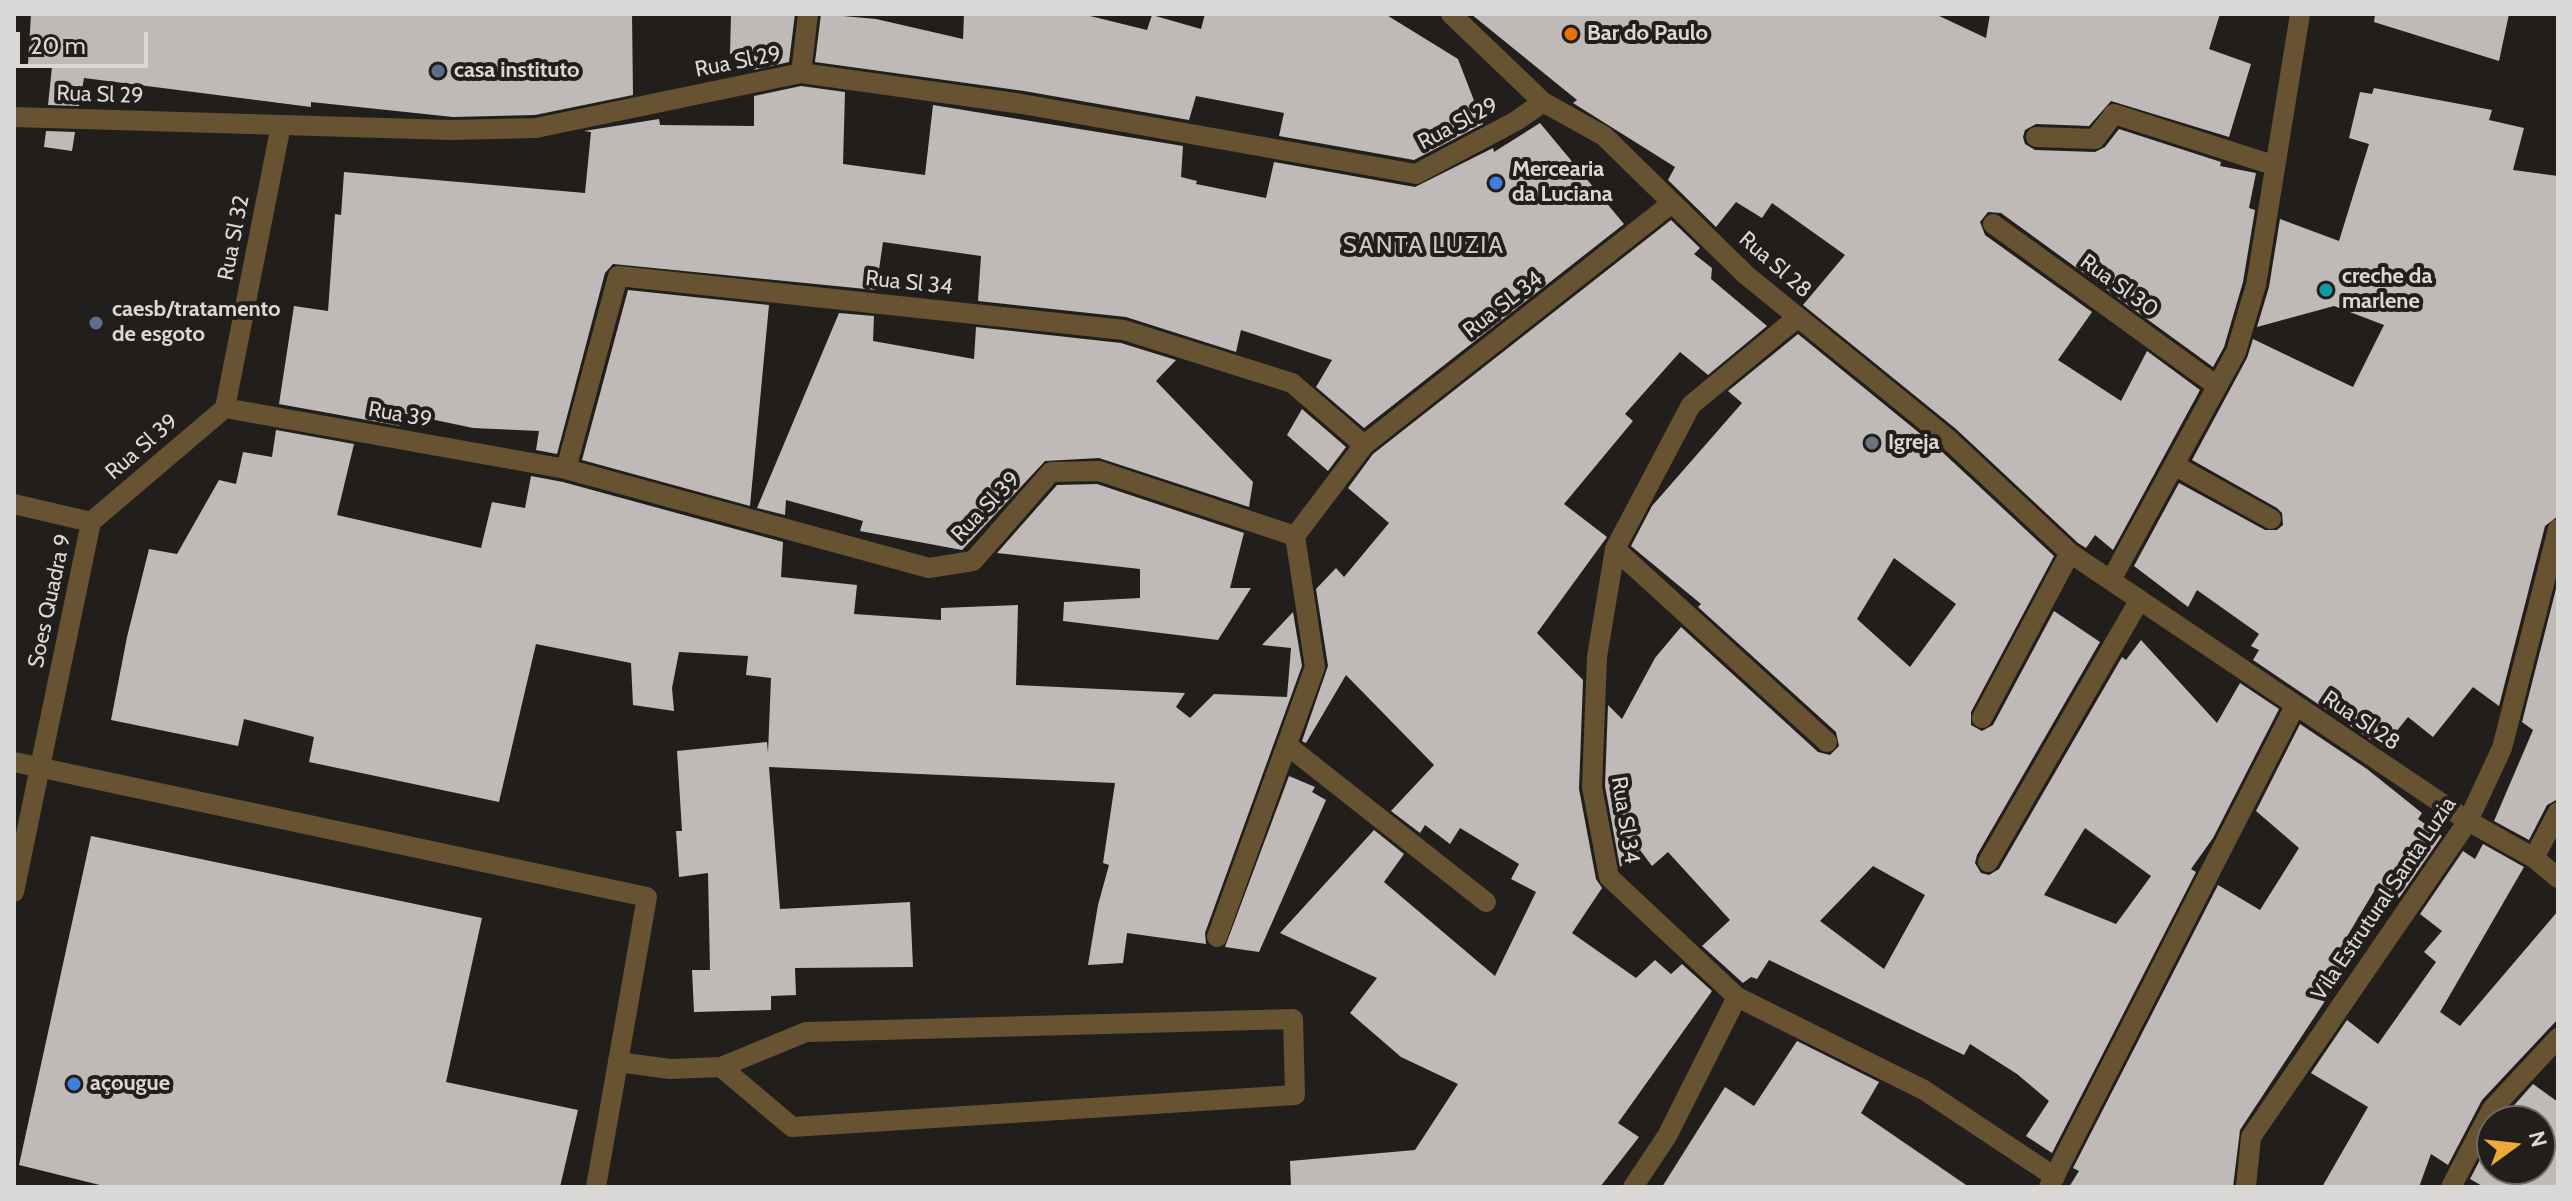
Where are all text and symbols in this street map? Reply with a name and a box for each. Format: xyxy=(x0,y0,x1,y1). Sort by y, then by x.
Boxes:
scale bar xyxy=(20,16,152,66)
place label: Bar do Paulo xyxy=(1587,21,1708,47)
marker: Bar do Paulo xyxy=(1562,25,1580,43)
text: 20 m xyxy=(30,31,86,60)
street label: Rua Sl 29 xyxy=(693,41,783,83)
place label: casa instituto xyxy=(454,58,580,84)
marker: casa instituto xyxy=(429,62,447,80)
street label: Rua Sl 29 xyxy=(56,80,144,110)
street label: Rua Sl 29 xyxy=(1413,92,1503,156)
place label: Mercearia da Luciana xyxy=(1512,157,1613,208)
marker: Mercearia da Luciana xyxy=(1487,174,1505,192)
street label: Rua Sl 32 xyxy=(213,193,255,283)
street label: Rua Sl 28 xyxy=(1733,226,1817,304)
district label: SANTA LUZIA xyxy=(1343,232,1505,260)
street label: Rua Sl 30 xyxy=(2075,249,2163,323)
place label: creche da marlene xyxy=(2342,264,2432,316)
street label: Rua Sl 34 xyxy=(864,265,954,301)
street label: Rua SL 34 xyxy=(1458,266,1548,344)
marker: creche da marlene xyxy=(2317,281,2335,299)
place label: caesb/tratamento de esgoto xyxy=(112,297,281,348)
marker: caesb/tratamento de esgoto xyxy=(87,314,105,332)
street label: Rua 39 xyxy=(366,396,434,434)
street label: Rua Sl 39 xyxy=(100,408,184,486)
place label: Igreja xyxy=(1888,430,1940,456)
marker: Igreja xyxy=(1863,434,1881,452)
street label: Rua Sl 39 xyxy=(946,466,1026,548)
street label: Soes Quadra 9 xyxy=(23,532,77,670)
street label: Rua Sl 28 xyxy=(2317,686,2405,756)
street label: Rua Sl 34 xyxy=(1605,775,1645,865)
street label: Vila Estrutural Santa Luzia xyxy=(2306,792,2462,1006)
place label: açougue xyxy=(90,1071,170,1097)
marker: açougue xyxy=(65,1075,83,1093)
north arrow xyxy=(2476,1105,2556,1185)
text: N xyxy=(2523,1128,2553,1150)

